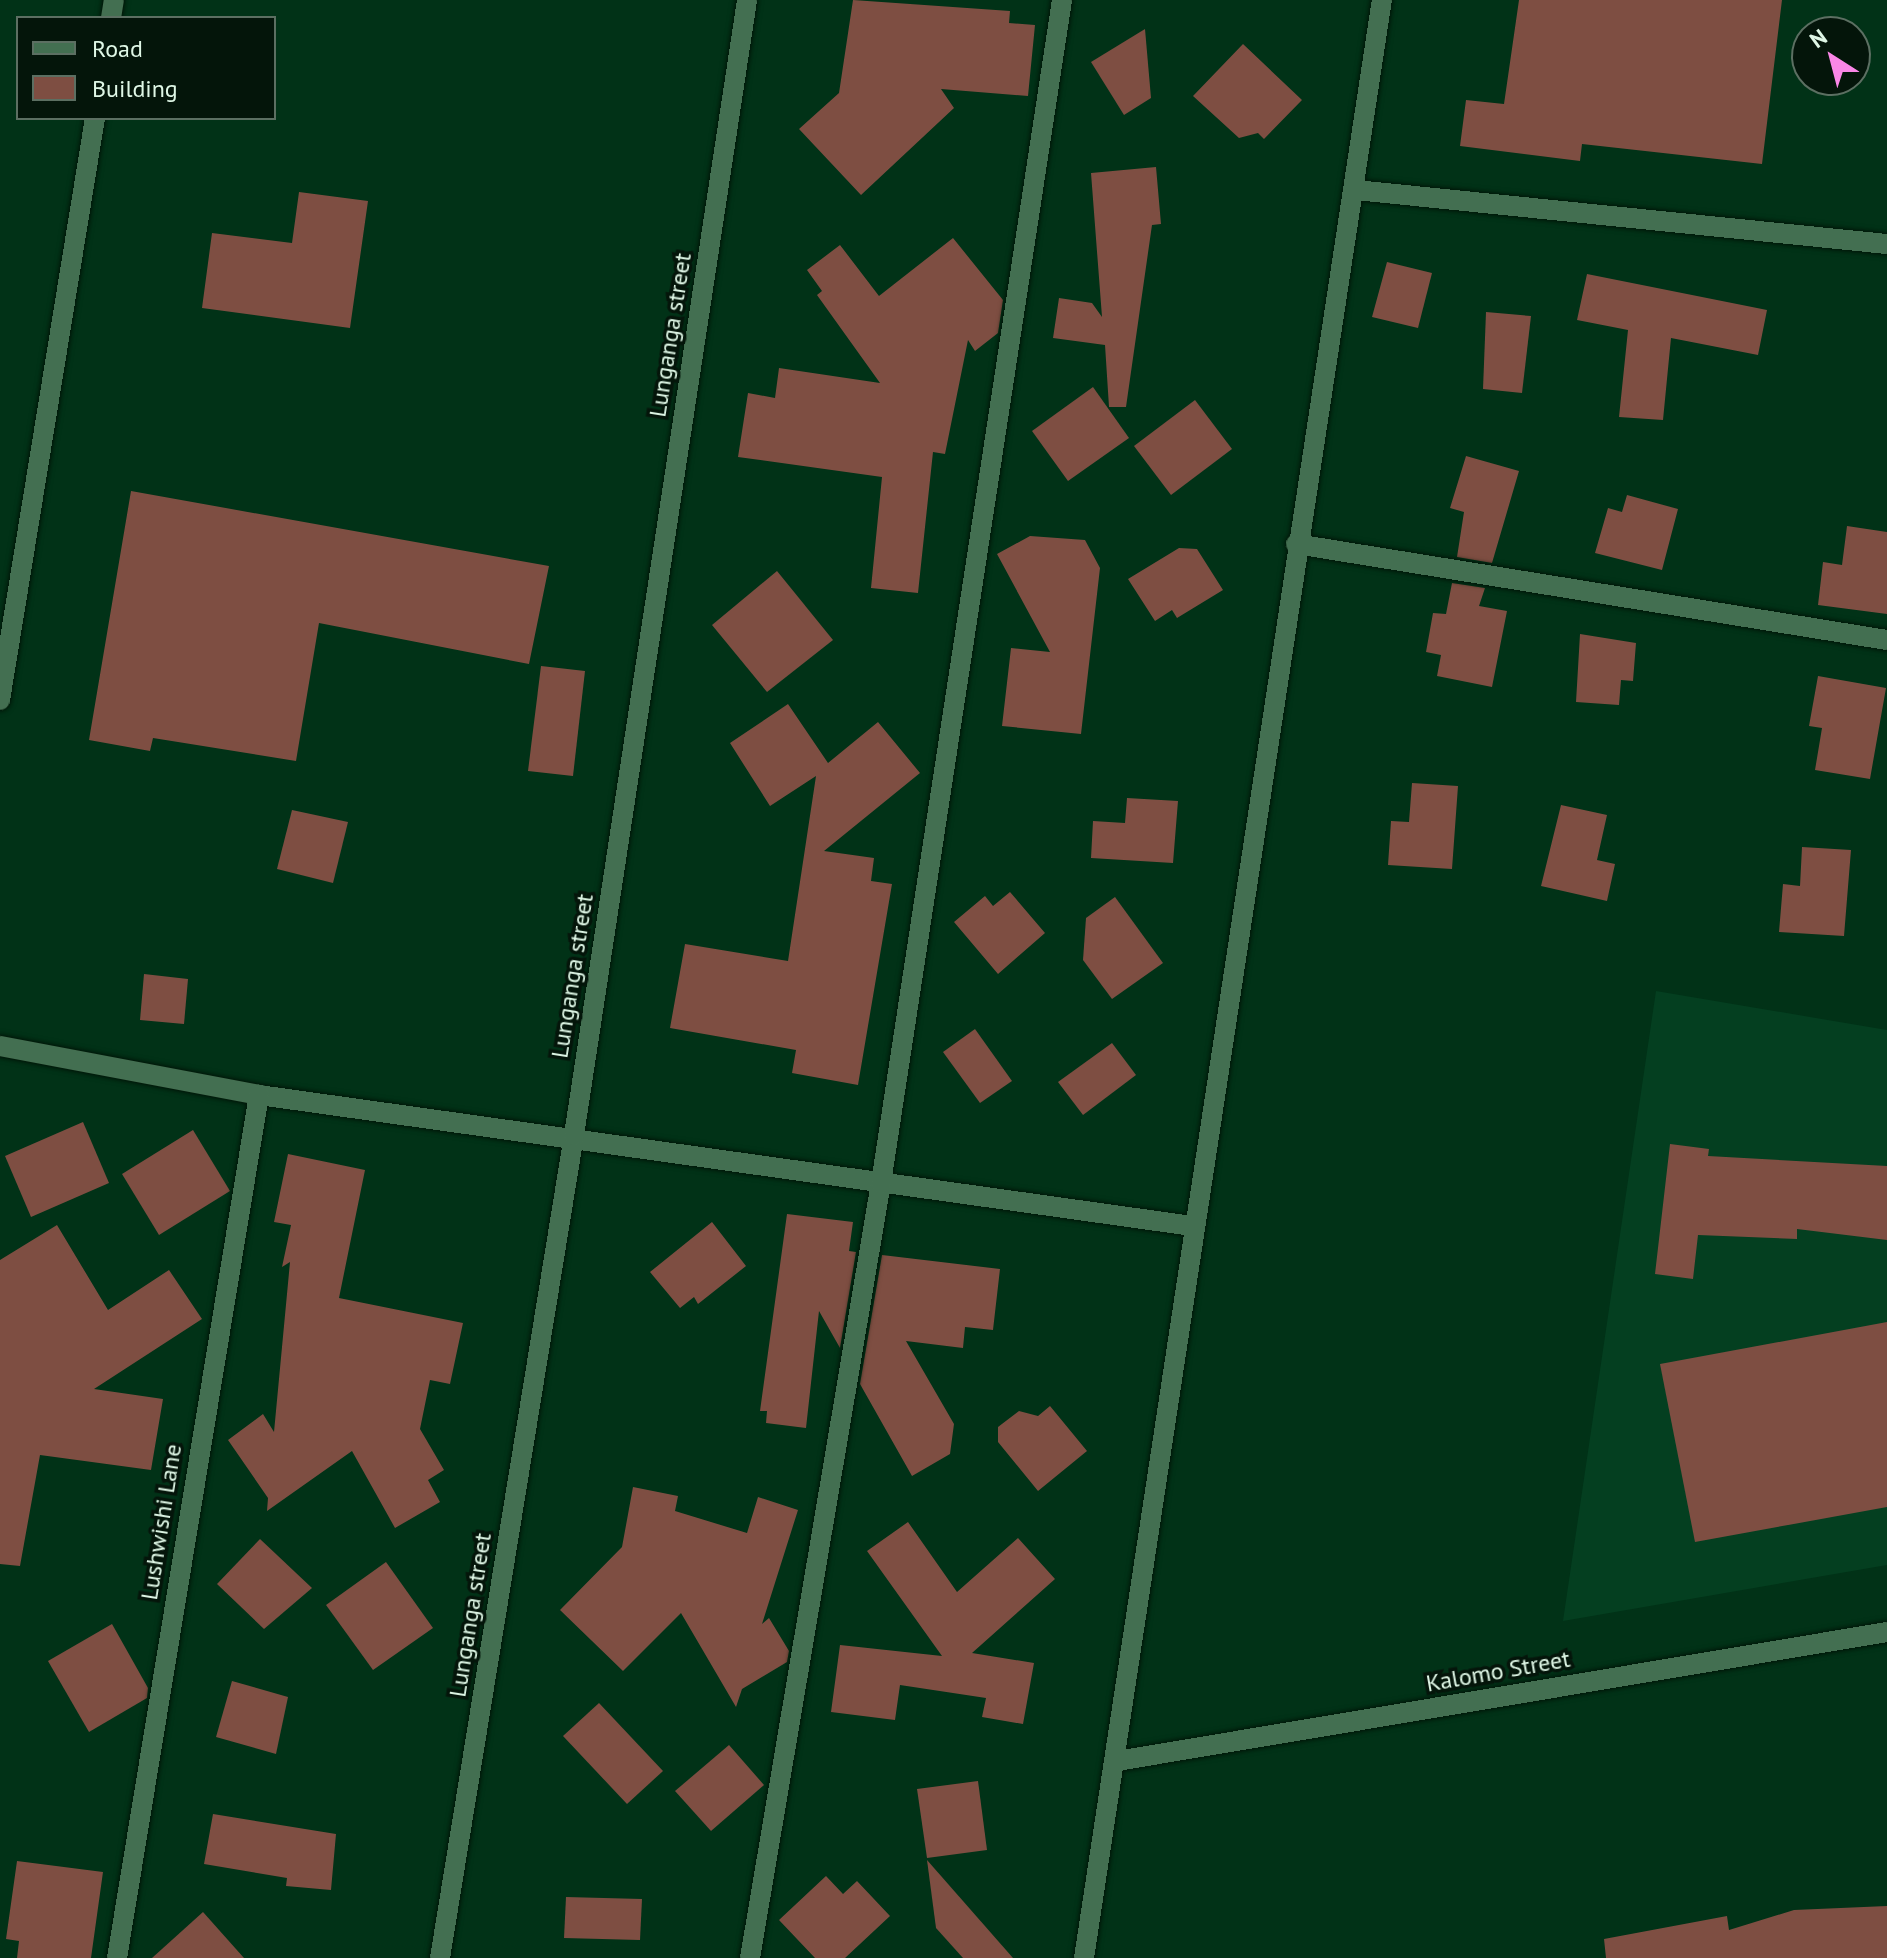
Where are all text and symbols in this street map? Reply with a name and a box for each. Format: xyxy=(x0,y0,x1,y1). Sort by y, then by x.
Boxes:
legend xyxy=(16,16,276,120)
north arrow xyxy=(1791,16,1871,96)
text: N xyxy=(1804,23,1832,54)
text: Road xyxy=(92,33,143,64)
text: Building xyxy=(92,73,178,104)
street label: Lunganga street xyxy=(643,251,697,419)
street label: Lunganga street xyxy=(545,892,599,1060)
street label: Lushwishi Lane xyxy=(134,1442,188,1602)
street label: Lunganga street xyxy=(443,1531,497,1699)
street label: Kalomo Street xyxy=(1424,1644,1572,1698)

